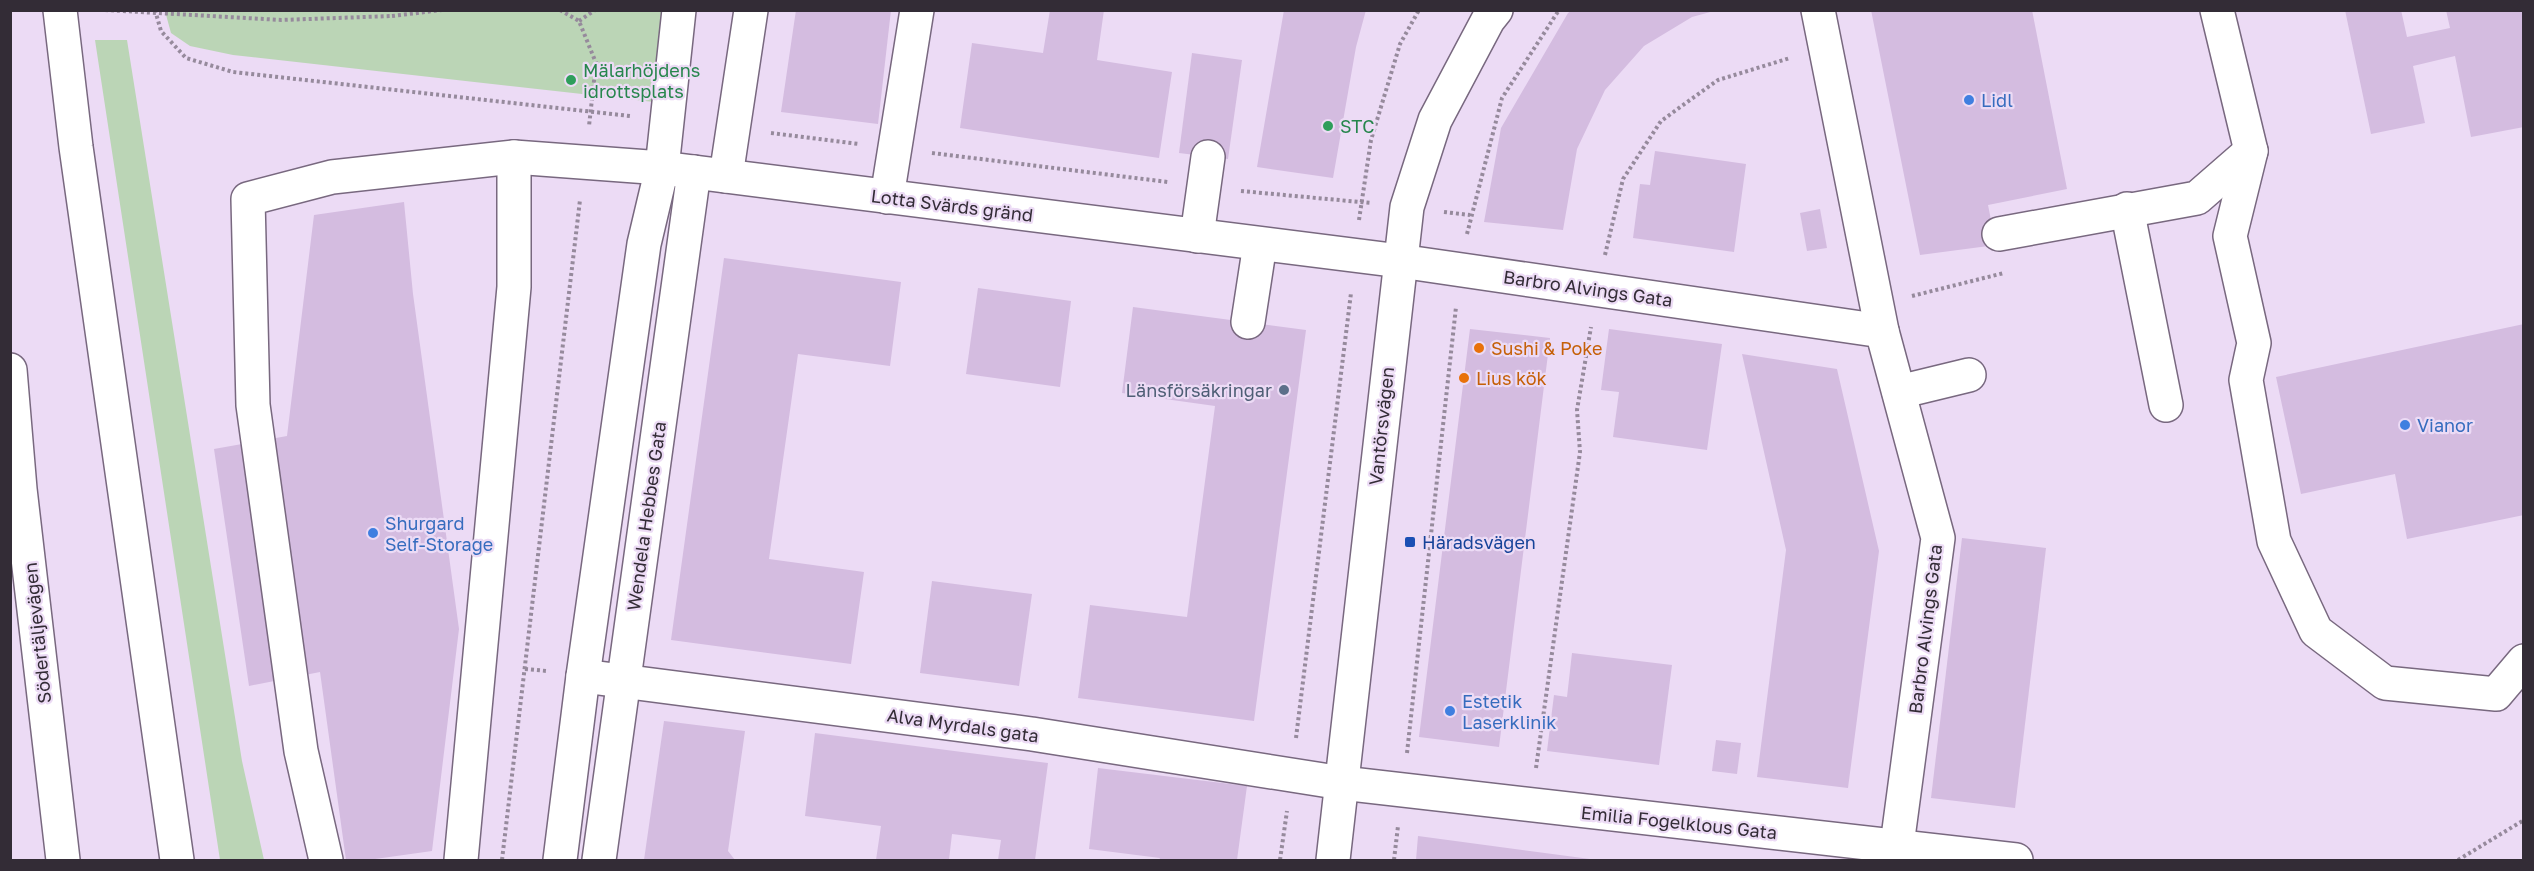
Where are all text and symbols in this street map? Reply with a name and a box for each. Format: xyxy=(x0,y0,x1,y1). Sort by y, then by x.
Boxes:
place label: Mälarhöjdens idrottsplats xyxy=(583,59,700,102)
marker: Mälarhöjdens idrottsplats xyxy=(564,73,578,87)
place label: Lidl xyxy=(1981,89,2013,111)
marker: Lidl xyxy=(1962,93,1976,107)
place label: STC xyxy=(1340,115,1374,137)
marker: STC xyxy=(1321,119,1335,133)
street label: Lotta Svärds gränd xyxy=(870,184,1034,226)
street label: Barbro Alvings Gata xyxy=(1502,265,1674,311)
place label: Sushi & Poke xyxy=(1491,337,1603,359)
marker: Sushi & Poke xyxy=(1472,341,1486,355)
street label: Vantörsvägen xyxy=(1364,366,1398,486)
place label: Lius kök xyxy=(1476,367,1547,389)
marker: Lius kök xyxy=(1457,371,1471,385)
place label: Länsförsäkringar xyxy=(1126,379,1272,401)
marker: Länsförsäkringar xyxy=(1277,383,1291,397)
place label: Vianor xyxy=(2417,414,2473,436)
marker: Vianor xyxy=(2398,418,2412,432)
street label: Wendela Hebbes Gata xyxy=(622,420,670,612)
place label: Shurgard Self-Storage xyxy=(385,512,493,555)
marker: Shurgard Self-Storage xyxy=(366,526,380,540)
place label: Häradsvägen xyxy=(1422,531,1536,553)
marker: Häradsvägen xyxy=(1403,535,1417,549)
street label: Barbro Alvings Gata xyxy=(1904,543,1946,715)
street label: Södertäljevägen xyxy=(19,561,55,705)
place label: Estetik Laserklinik xyxy=(1462,690,1556,733)
street label: Alva Myrdals gata xyxy=(886,703,1040,747)
marker: Estetik Laserklinik xyxy=(1443,704,1457,718)
street label: Emilia Fogelklous Gata xyxy=(1580,801,1778,843)

